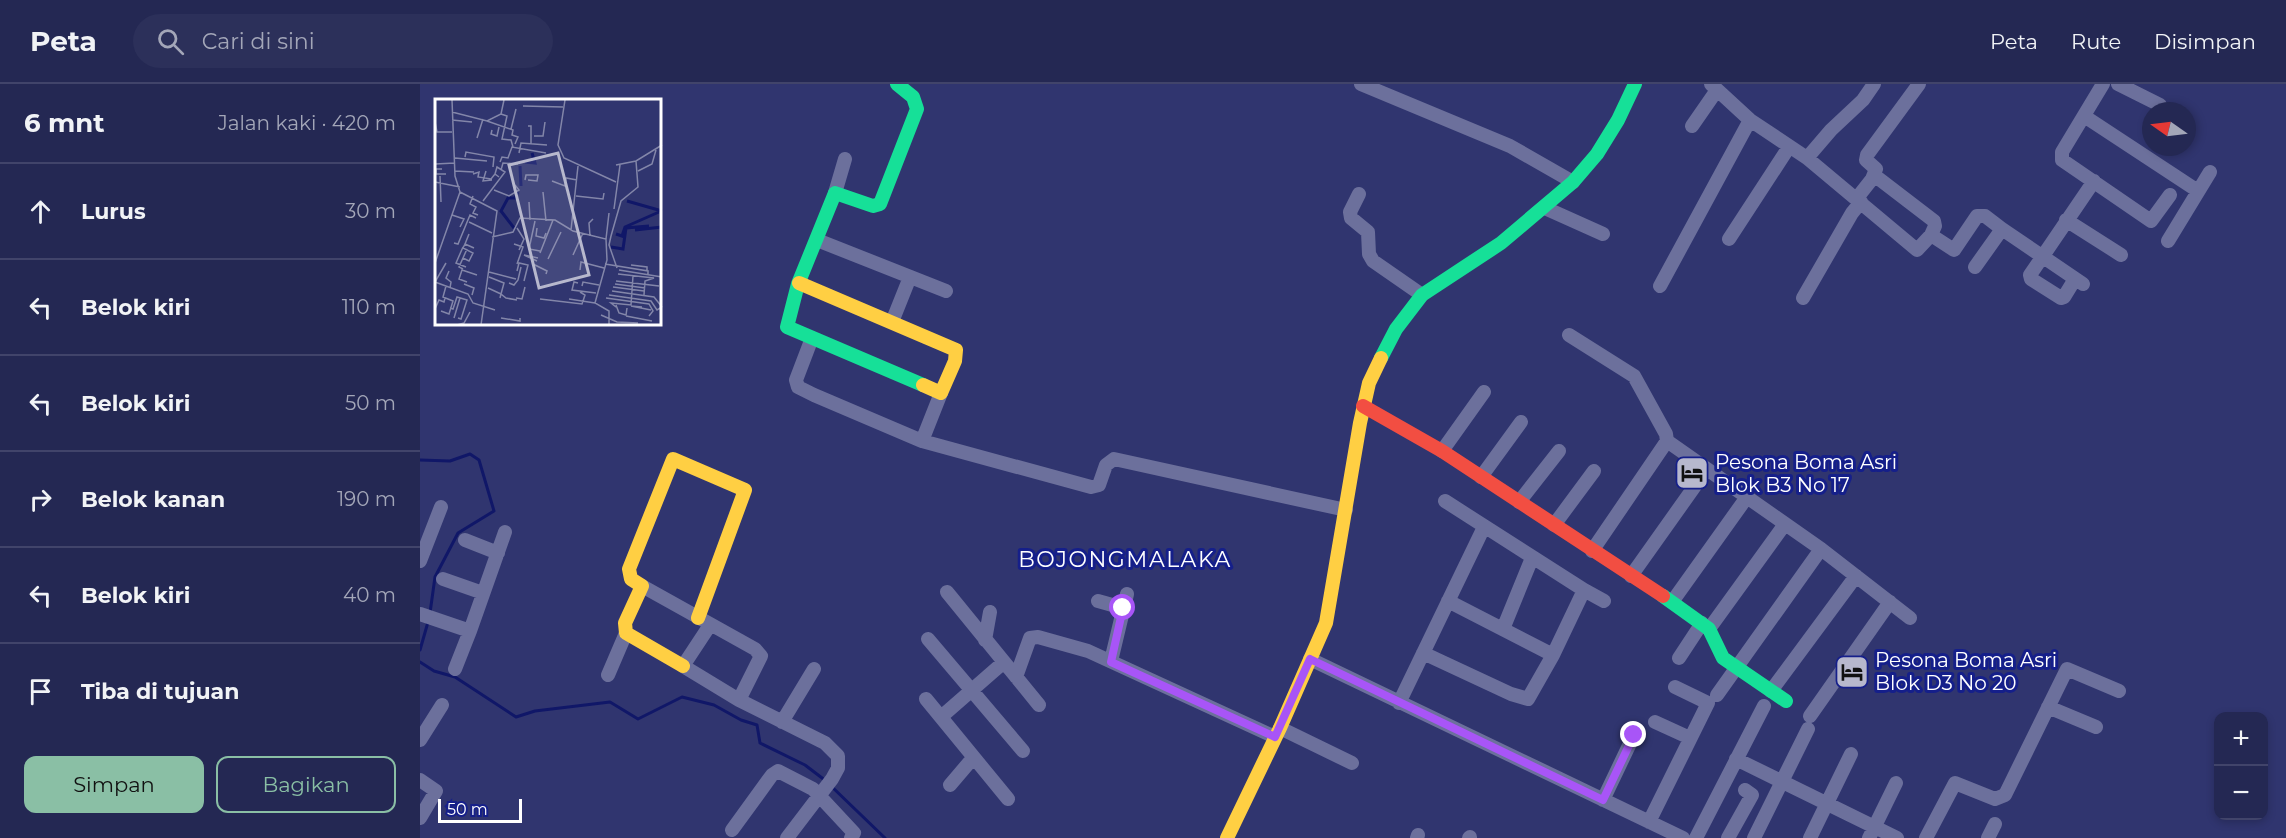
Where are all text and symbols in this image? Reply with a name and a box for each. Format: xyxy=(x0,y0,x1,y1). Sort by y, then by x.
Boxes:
search box xyxy=(133,14,553,68)
text: Peta xyxy=(30,24,97,58)
icon: search xyxy=(154,25,187,58)
text: Cari di sini xyxy=(202,28,315,55)
text: Peta xyxy=(1990,29,2038,54)
text: Rute xyxy=(2071,29,2121,54)
text: Disimpan xyxy=(2154,29,2256,54)
inset map xyxy=(435,99,662,326)
north arrow xyxy=(2142,102,2196,156)
text: 6 mnt xyxy=(24,107,104,139)
text: Jalan kaki · 420 m xyxy=(218,111,396,135)
icon: ahead xyxy=(24,195,57,228)
text: Lurus xyxy=(81,198,146,225)
text: 30 m xyxy=(345,199,396,223)
icon: left xyxy=(24,291,57,324)
text: Belok kiri xyxy=(81,294,190,321)
text: 110 m xyxy=(342,295,396,319)
icon: left xyxy=(24,387,57,420)
text: Belok kiri xyxy=(81,390,190,417)
text: 50 m xyxy=(345,391,396,415)
place label: Pesona Boma Asri Blok B3 No 17 xyxy=(1715,450,1897,497)
hotel icon: Pesona Boma Asri Blok B3 No 17 xyxy=(1674,455,1710,491)
icon: right xyxy=(24,483,57,516)
text: Belok kanan xyxy=(81,486,225,513)
text: 190 m xyxy=(337,487,396,511)
district label: BOJONGMALAKA xyxy=(1018,546,1232,573)
icon: left xyxy=(24,579,57,612)
text: Belok kiri xyxy=(81,582,190,609)
text: 40 m xyxy=(343,583,396,607)
route start xyxy=(1109,594,1135,620)
place label: Pesona Boma Asri Blok D3 No 20 xyxy=(1875,648,2057,695)
hotel icon: Pesona Boma Asri Blok D3 No 20 xyxy=(1834,654,1870,690)
icon: arrive xyxy=(24,675,57,708)
text: Tiba di tujuan xyxy=(81,678,239,705)
map controls xyxy=(2214,712,2268,820)
button: + xyxy=(2214,712,2268,766)
route end xyxy=(1620,721,1646,747)
button: Simpan xyxy=(24,756,204,813)
button: Bagikan xyxy=(216,756,396,813)
button: − xyxy=(2214,766,2268,820)
scale bar xyxy=(438,796,522,824)
text: 50 m xyxy=(447,800,488,819)

